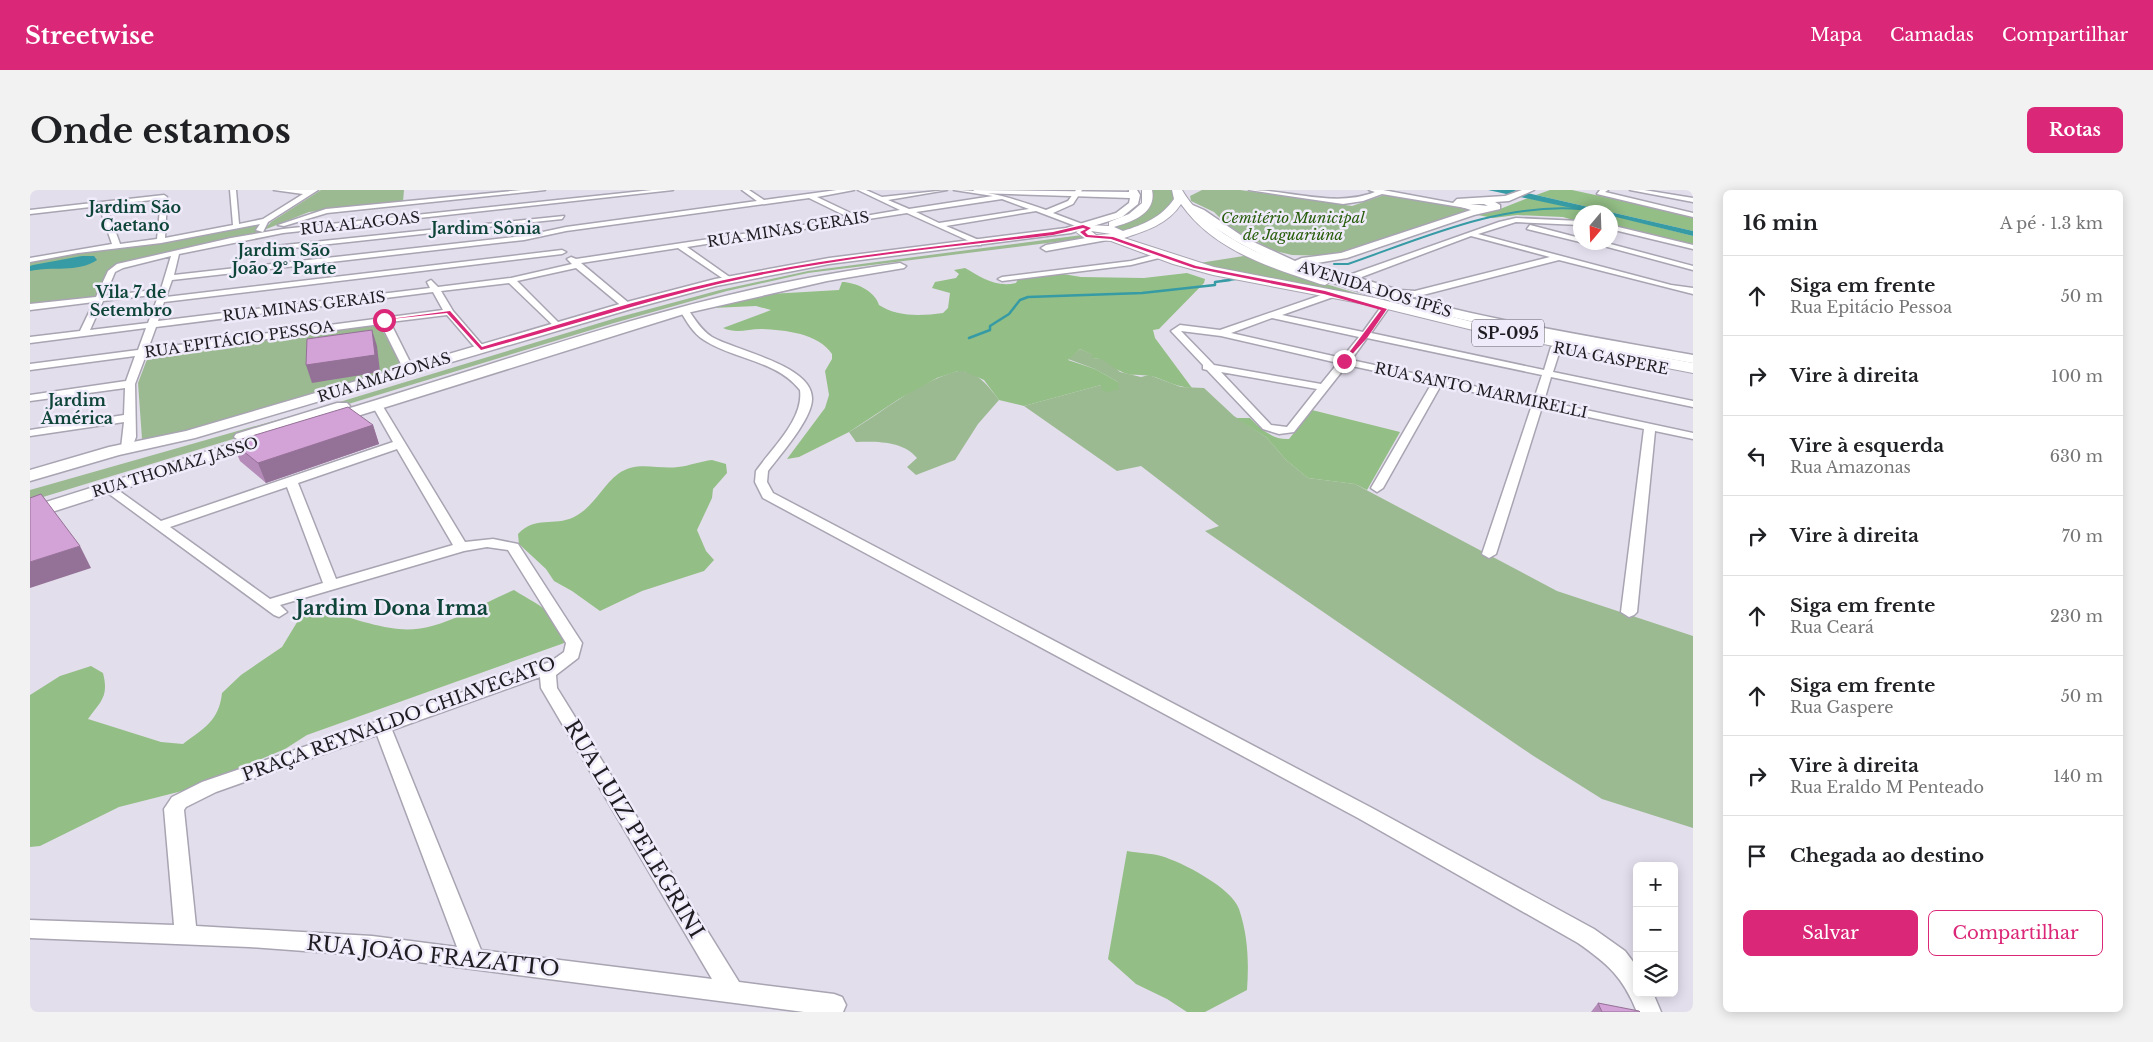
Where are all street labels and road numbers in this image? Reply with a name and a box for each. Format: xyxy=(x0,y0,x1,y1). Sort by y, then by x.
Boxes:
street label: RUA ALAGOAS xyxy=(299,207,421,239)
street label: RUA MINAS GERAIS xyxy=(706,207,870,251)
street label: AVENIDA DOS IPÊS xyxy=(1295,256,1454,321)
street label: RUA MINAS GERAIS xyxy=(222,287,386,325)
street label: RUA EPITÁCIO PESSOA xyxy=(143,316,335,362)
road number: SP-095 xyxy=(1472,320,1544,346)
street label: RUA GASPERE xyxy=(1552,338,1670,379)
street label: RUA AMAZONAS xyxy=(315,348,453,406)
street label: RUA SANTO MARMIRELLI xyxy=(1373,358,1589,422)
street label: RUA THOMAZ JASSO xyxy=(90,433,260,501)
street label: PRAÇA REYNALDO CHIAVEGATO xyxy=(239,652,559,786)
street label: RUA LUIZ PELEGRINI xyxy=(558,715,710,943)
street label: RUA JOÃO FRAZATTO xyxy=(305,930,561,982)

